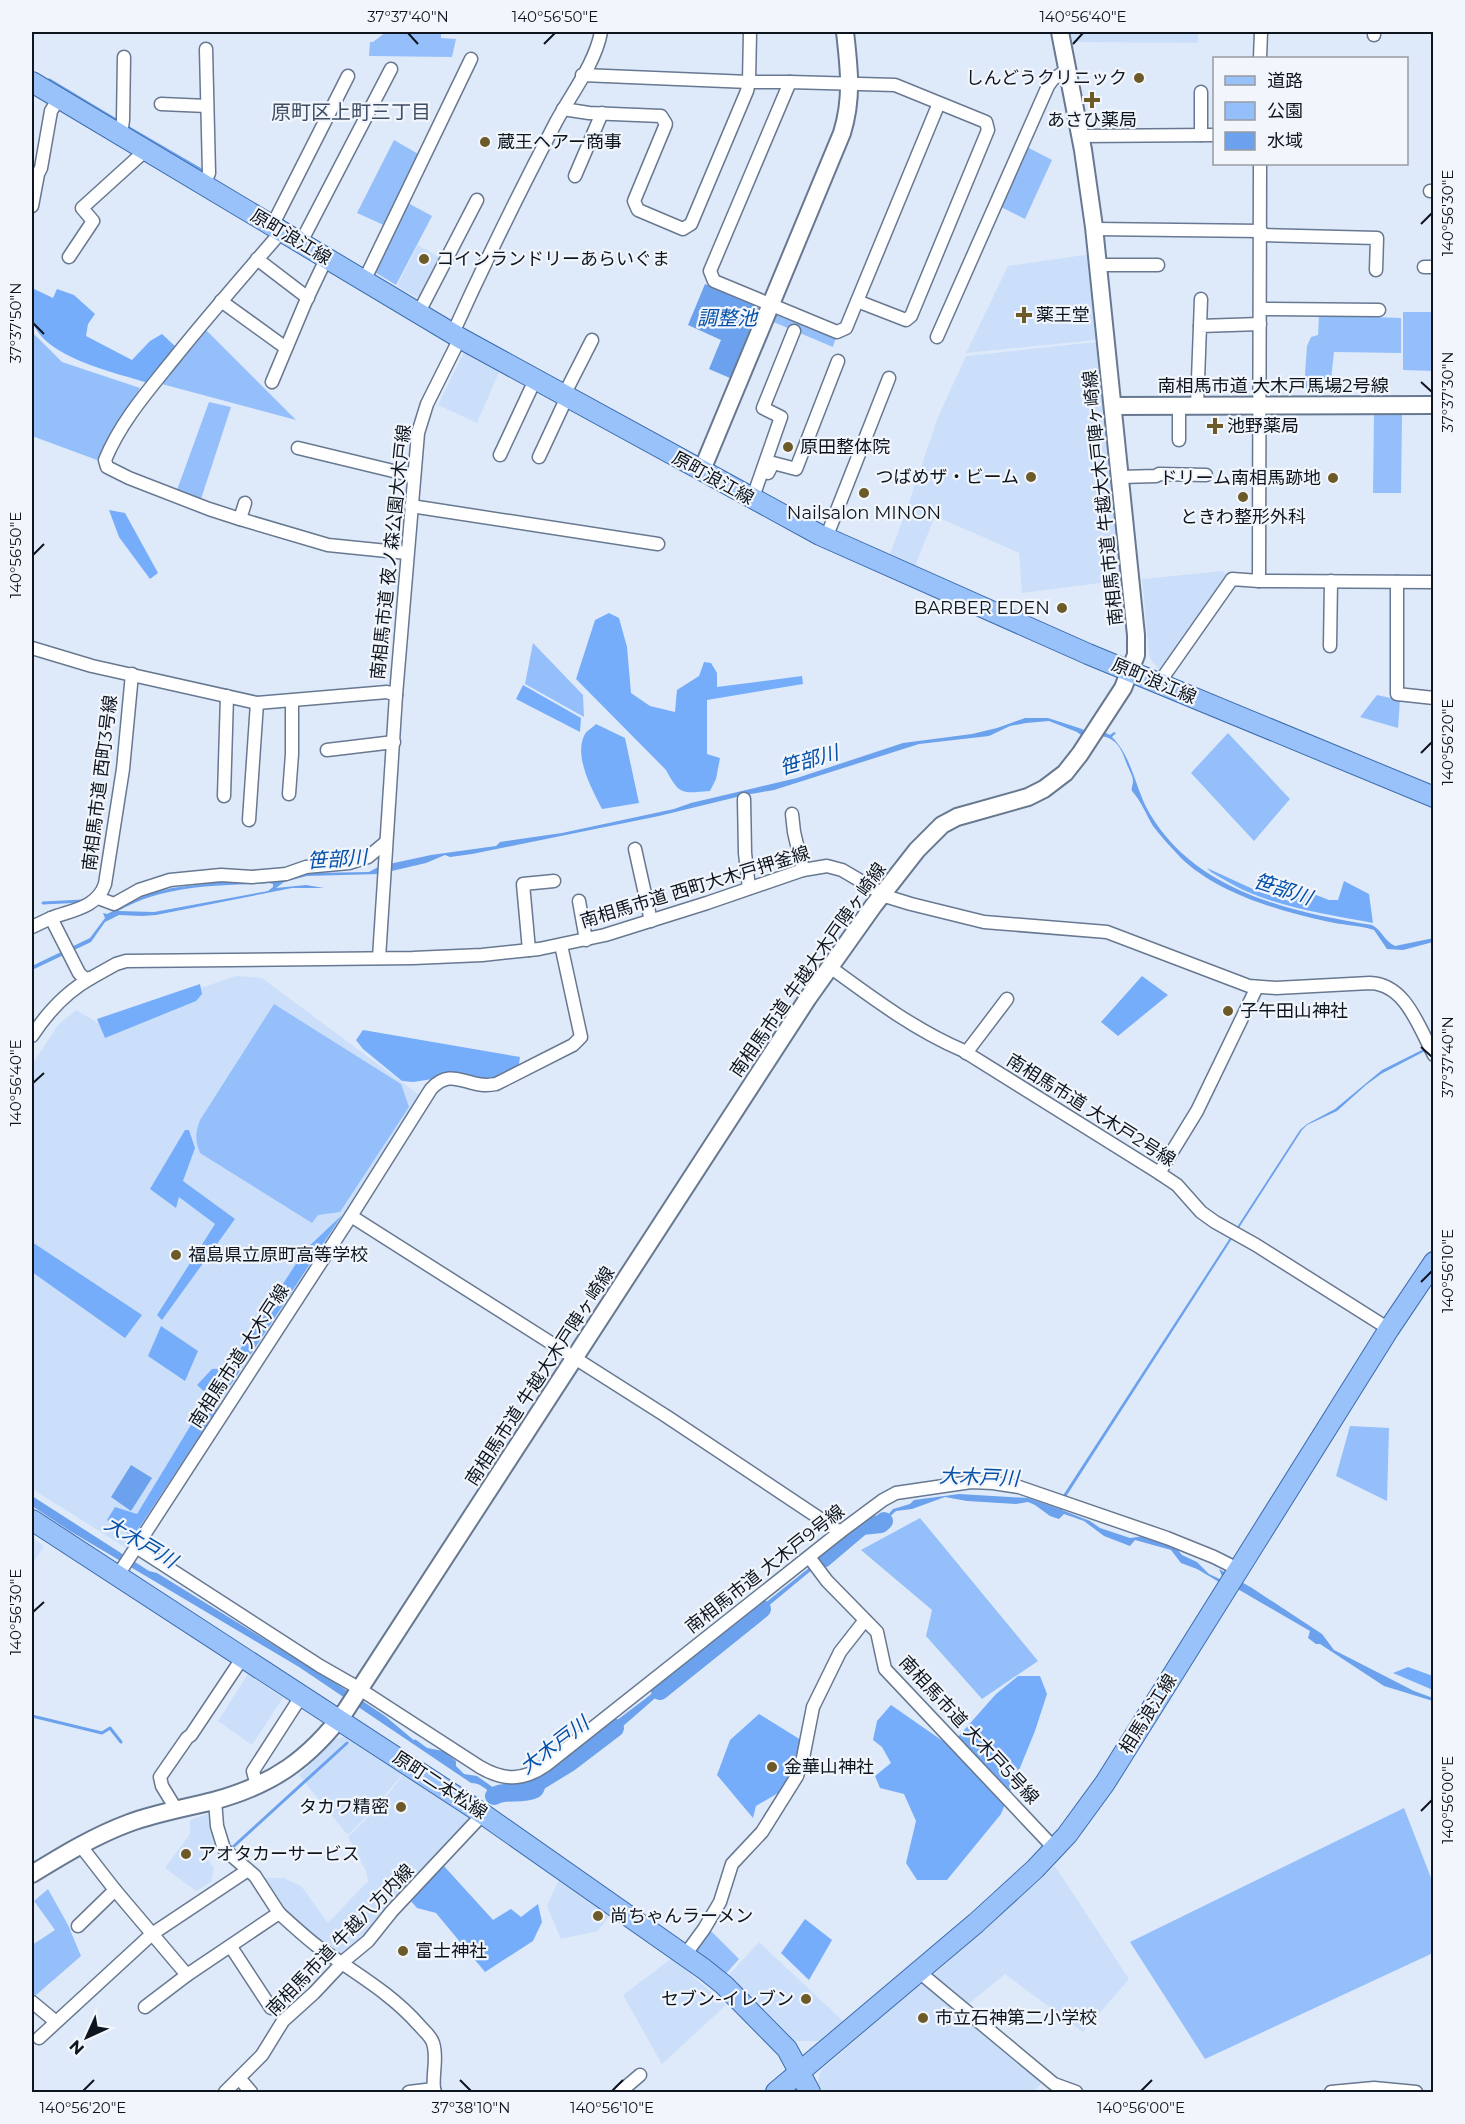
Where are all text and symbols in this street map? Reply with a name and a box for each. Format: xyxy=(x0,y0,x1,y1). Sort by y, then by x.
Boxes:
text: 37°37'40"N xyxy=(367,7,449,26)
text: 140°56'50"E xyxy=(512,7,598,26)
text: 140°56'40"E xyxy=(1039,7,1127,26)
legend xyxy=(1213,57,1408,165)
place label: しんどうクリニック xyxy=(966,67,1127,89)
text: 道路 xyxy=(1267,70,1303,92)
marker: しんどうクリニック xyxy=(1132,71,1146,85)
marker: あさひ薬局 xyxy=(1085,93,1099,107)
district label: 原町区上町三丁目 xyxy=(271,100,431,124)
text: 公園 xyxy=(1267,100,1303,122)
place label: あさひ薬局 xyxy=(1047,109,1137,131)
text: 水域 xyxy=(1267,130,1303,152)
place label: 蔵王ヘアー商事 xyxy=(497,131,622,153)
marker: 蔵王ヘアー商事 xyxy=(478,135,492,149)
text: 140°56'30"E xyxy=(1438,170,1457,256)
street label: 原町浪江線 xyxy=(247,204,335,270)
place label: コインランドリーあらいぐま xyxy=(436,248,670,270)
marker: コインランドリーあらいぐま xyxy=(417,252,431,266)
text: 37°37'50"N xyxy=(6,283,25,363)
place label: 薬王堂 xyxy=(1036,304,1090,326)
water label: 調整池 xyxy=(697,306,759,330)
marker: 薬王堂 xyxy=(1017,308,1031,322)
text: 37°37'30"N xyxy=(1438,352,1457,432)
street label: 南相馬市道 牛越大木戸陣ヶ崎線 xyxy=(1079,369,1127,627)
street label: 南相馬市道 大木戸馬場2号線 xyxy=(1158,375,1388,397)
place label: 池野薬局 xyxy=(1227,415,1299,437)
marker: 池野薬局 xyxy=(1208,419,1222,433)
street label: 南相馬市道 夜ノ森公園大木戸線 xyxy=(367,423,415,681)
place label: 原田整体院 xyxy=(800,436,890,458)
marker: 原田整体院 xyxy=(781,440,795,454)
street label: 原町浪江線 xyxy=(668,447,758,509)
place label: つばめザ・ビーム xyxy=(876,466,1019,488)
place label: ドリーム南相馬跡地 xyxy=(1160,467,1321,489)
marker: つばめザ・ビーム xyxy=(1024,470,1038,484)
marker: ドリーム南相馬跡地 xyxy=(1326,471,1340,485)
marker: Nailsalon MINON xyxy=(857,486,871,500)
marker: ときわ整形外科 xyxy=(1236,490,1250,504)
place label: Nailsalon MINON xyxy=(787,502,941,524)
place label: ときわ整形外科 xyxy=(1180,506,1306,528)
text: 140°56'50"E xyxy=(6,512,25,598)
place label: BARBER EDEN xyxy=(914,597,1050,619)
marker: BARBER EDEN xyxy=(1055,601,1069,615)
street label: 原町浪江線 xyxy=(1108,653,1200,709)
street label: 南相馬市道 西町3号線 xyxy=(78,694,122,872)
text: 140°56'20"E xyxy=(1438,699,1457,785)
water label: 笹部川 xyxy=(777,740,843,780)
street label: 南相馬市道 西町大木戸押釜線 xyxy=(578,842,812,932)
water label: 笹部川 xyxy=(306,845,370,873)
street label: 南相馬市道 牛越大木戸陣ヶ崎線 xyxy=(725,859,891,1081)
water label: 笹部川 xyxy=(1251,868,1317,910)
place label: 子午田山神社 xyxy=(1240,1000,1348,1022)
marker: 子午田山神社 xyxy=(1221,1004,1235,1018)
text: 37°37'40"N xyxy=(1438,1016,1457,1098)
text: 140°56'40"E xyxy=(6,1039,25,1127)
street label: 南相馬市道 大木戸2号線 xyxy=(1003,1049,1179,1171)
text: 140°56'10"E xyxy=(1438,1229,1457,1313)
place label: 福島県立原町高等学校 xyxy=(188,1244,368,1266)
marker: 福島県立原町高等学校 xyxy=(169,1248,183,1262)
street label: 南相馬市道 牛越大木戸陣ヶ崎線 xyxy=(461,1262,619,1490)
street label: 南相馬市道 大木戸線 xyxy=(184,1280,294,1432)
water label: 大木戸川 xyxy=(939,1464,1021,1490)
street label: 南相馬市道 大木戸9号線 xyxy=(681,1500,849,1638)
water label: 大木戸川 xyxy=(101,1511,183,1574)
text: 140°56'30"E xyxy=(6,1569,25,1655)
street label: 南相馬市道 大木戸5号線 xyxy=(894,1651,1044,1809)
street label: 相馬浪江線 xyxy=(1115,1670,1181,1758)
water label: 大木戸川 xyxy=(515,1710,595,1779)
street label: 原町二本松線 xyxy=(389,1746,491,1824)
place label: 金華山神社 xyxy=(784,1756,874,1778)
text: 140°56'00"E xyxy=(1438,1756,1457,1844)
marker: 金華山神社 xyxy=(765,1760,779,1774)
place label: タカワ精密 xyxy=(299,1796,389,1818)
marker: タカワ精密 xyxy=(394,1800,408,1814)
place label: アオタカーサービス xyxy=(198,1843,360,1865)
marker: アオタカーサービス xyxy=(179,1847,193,1861)
street label: 南相馬市道 牛越八方内線 xyxy=(262,1859,418,2021)
place label: 尚ちゃんラーメン xyxy=(610,1905,753,1927)
marker: 尚ちゃんラーメン xyxy=(591,1909,605,1923)
place label: 富士神社 xyxy=(415,1940,487,1962)
marker: 富士神社 xyxy=(396,1944,410,1958)
place label: セブン-イレブン xyxy=(661,1988,794,2010)
marker: セブン-イレブン xyxy=(799,1992,813,2006)
north arrow xyxy=(57,2007,117,2067)
place label: 市立石神第二小学校 xyxy=(935,2007,1097,2029)
marker: 市立石神第二小学校 xyxy=(916,2011,930,2025)
text: N xyxy=(65,2036,88,2059)
text: 140°56'20"E xyxy=(40,2098,126,2117)
text: 37°38'10"N xyxy=(432,2098,510,2117)
text: 140°56'10"E xyxy=(570,2098,654,2117)
text: 140°56'00"E xyxy=(1097,2098,1185,2117)

